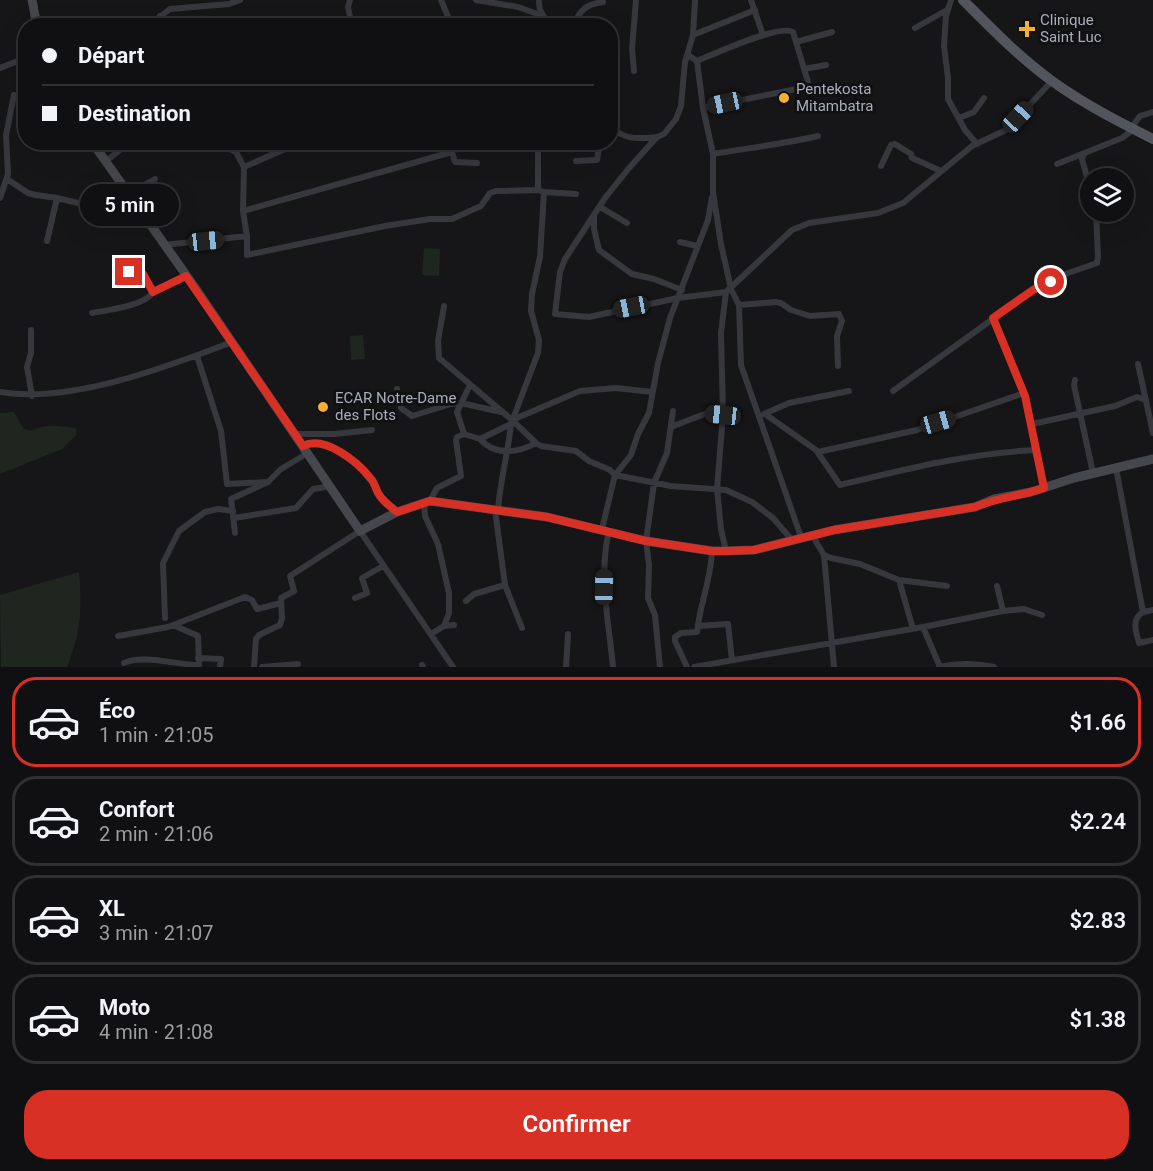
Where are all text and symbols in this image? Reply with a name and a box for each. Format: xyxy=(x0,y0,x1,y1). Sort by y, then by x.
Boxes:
place label: Clinique Saint Luc xyxy=(1040,11,1102,46)
marker: Clinique Saint Luc xyxy=(1018,20,1036,38)
text: Départ xyxy=(78,43,144,68)
place label: Pentekosta Mitambatra xyxy=(796,80,873,115)
car xyxy=(706,90,744,116)
marker: Pentekosta Mitambatra xyxy=(777,91,791,105)
car xyxy=(999,98,1037,136)
text: Destination xyxy=(78,101,191,126)
map controls xyxy=(1080,168,1134,222)
button: layers xyxy=(1080,168,1134,222)
callout: 5 min xyxy=(80,185,178,227)
text: 5 min xyxy=(104,193,155,217)
car xyxy=(187,230,225,252)
route end xyxy=(115,258,142,285)
route start xyxy=(1037,268,1064,295)
car xyxy=(612,295,650,319)
place label: ECAR Notre-Dame des Flots xyxy=(335,389,456,424)
marker: ECAR Notre-Dame des Flots xyxy=(316,400,330,414)
car xyxy=(704,404,742,426)
car xyxy=(918,408,958,436)
car xyxy=(595,569,613,605)
icon: car xyxy=(27,695,81,749)
text: Éco xyxy=(99,698,135,723)
text: $1.66 xyxy=(1069,710,1126,735)
text: 1 min · 21:05 xyxy=(99,723,214,747)
icon: car xyxy=(27,794,81,848)
text: Confort xyxy=(99,797,174,822)
text: $2.24 xyxy=(1069,809,1126,834)
text: 2 min · 21:06 xyxy=(99,822,214,846)
icon: car xyxy=(27,893,81,947)
text: XL xyxy=(99,896,125,921)
text: $2.83 xyxy=(1069,908,1126,933)
text: 3 min · 21:07 xyxy=(99,921,214,945)
icon: car xyxy=(27,992,81,1046)
text: Moto xyxy=(99,995,150,1020)
text: $1.38 xyxy=(1069,1007,1126,1032)
text: 4 min · 21:08 xyxy=(99,1020,214,1044)
button: Confirmer xyxy=(24,1090,1129,1159)

